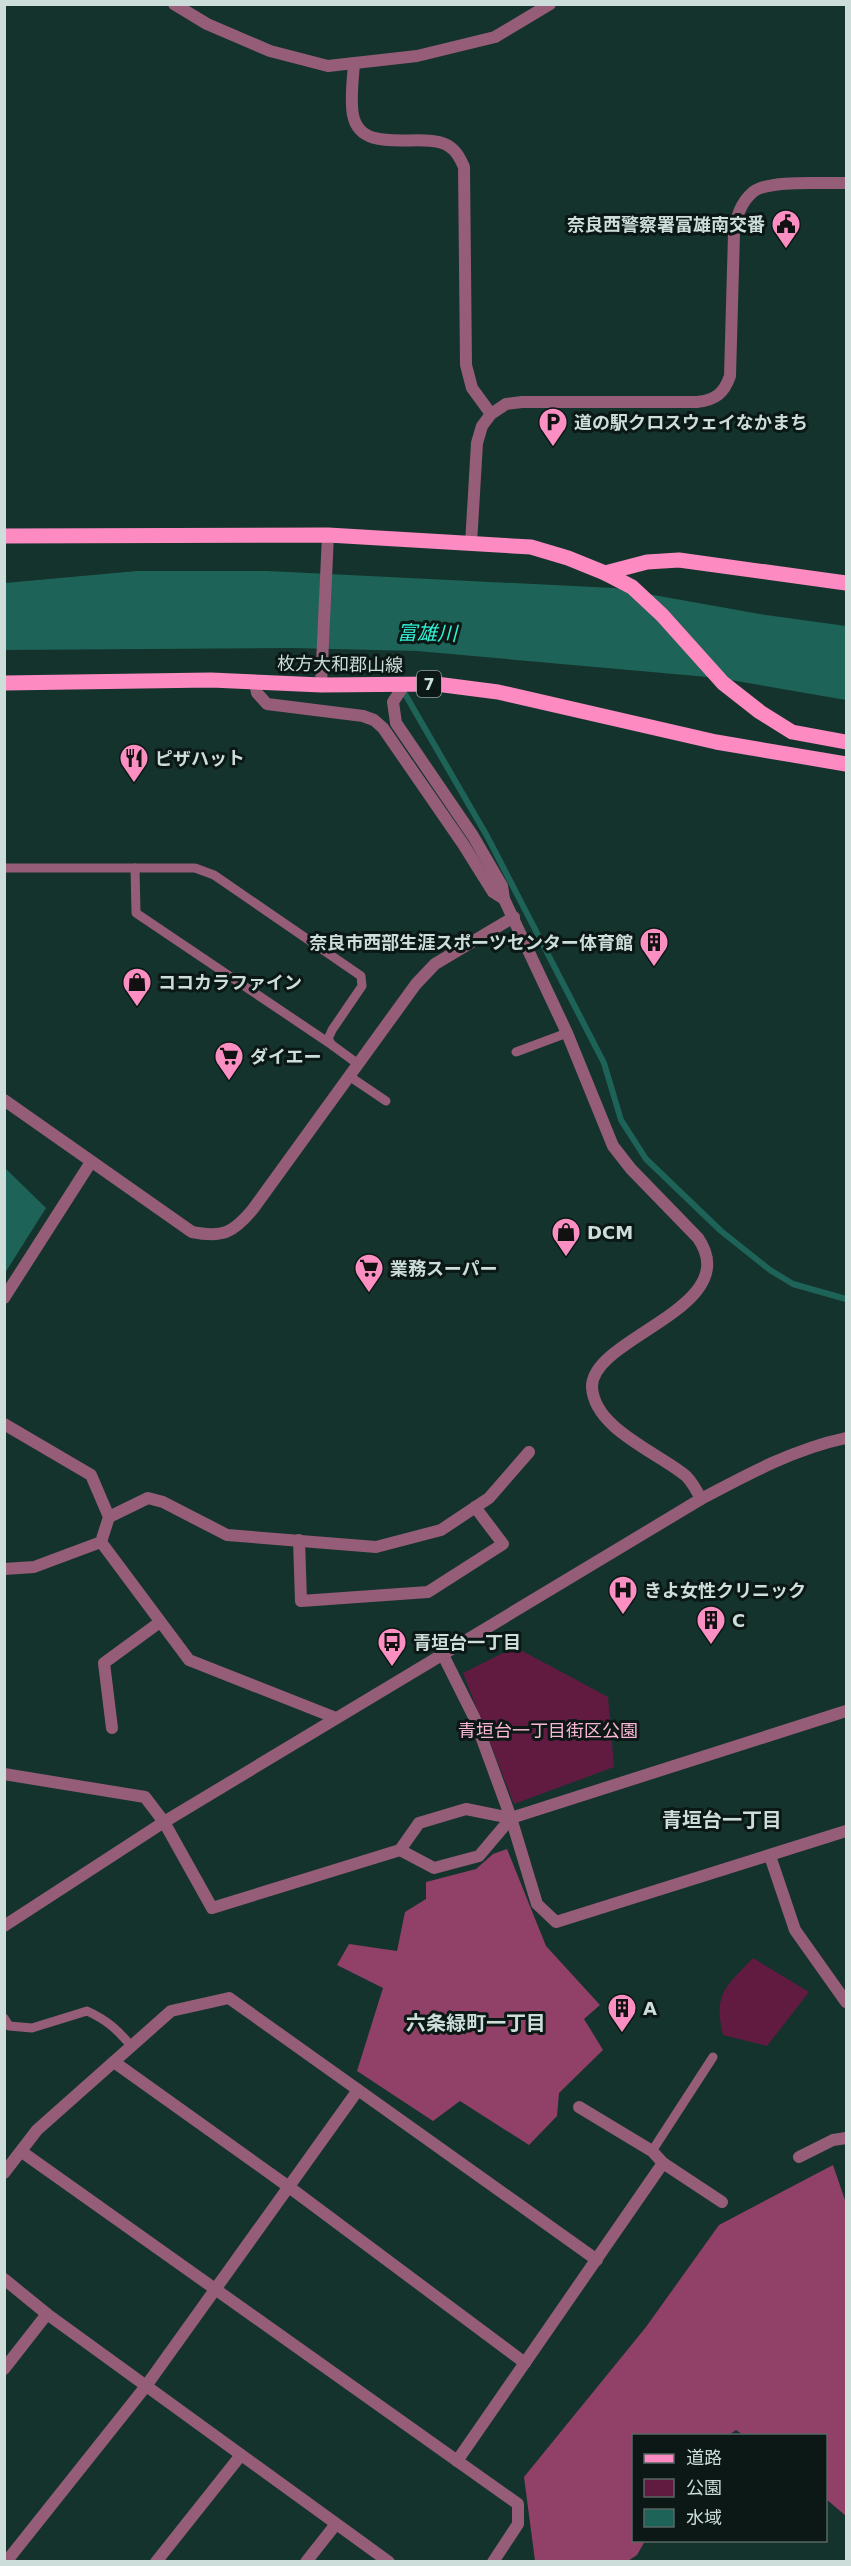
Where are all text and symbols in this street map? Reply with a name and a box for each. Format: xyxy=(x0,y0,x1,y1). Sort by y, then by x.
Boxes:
public building icon: 奈良西警察署富雄南交番 xyxy=(770,208,802,250)
place label: 奈良西警察署富雄南交番 xyxy=(567,214,765,235)
parking icon: 道の駅クロスウェイなかまち xyxy=(537,406,569,448)
place label: 道の駅クロスウェイなかまち xyxy=(574,412,808,433)
water label: 富雄川 xyxy=(397,620,459,646)
street label: 枚方大和郡山線 xyxy=(277,652,403,676)
road number: 7 xyxy=(417,671,441,697)
restaurant icon: ピザハット xyxy=(118,742,150,784)
place label: ピザハット xyxy=(155,748,245,769)
building icon: 奈良市西部生涯スポーツセンター体育館 xyxy=(638,926,670,968)
place label: 奈良市西部生涯スポーツセンター体育館 xyxy=(309,932,633,953)
shop icon: ココカラファイン xyxy=(121,966,153,1008)
place label: ココカラファイン xyxy=(158,972,302,993)
supermarket icon: ダイエー xyxy=(213,1040,245,1082)
place label: ダイエー xyxy=(250,1046,322,1067)
shop icon: DCM xyxy=(550,1216,582,1258)
place label: DCM xyxy=(587,1222,633,1243)
supermarket icon: 業務スーパー xyxy=(353,1252,385,1294)
place label: 業務スーパー xyxy=(390,1258,498,1279)
hospital icon: きよ女性クリニック xyxy=(607,1574,639,1616)
place label: きよ女性クリニック xyxy=(644,1580,806,1601)
building icon: C xyxy=(695,1604,727,1646)
place label: C xyxy=(732,1610,745,1631)
bus stop icon: 青垣台一丁目 xyxy=(376,1626,408,1668)
place label: 青垣台一丁目 xyxy=(413,1632,521,1653)
park label: 青垣台一丁目街区公園 xyxy=(458,1720,638,1741)
district label: 青垣台一丁目 xyxy=(662,1808,782,1832)
building icon: A xyxy=(606,1992,638,2034)
place label: A xyxy=(643,1998,657,2019)
district label: 六条緑町一丁目 xyxy=(406,2011,546,2035)
legend xyxy=(632,2434,827,2542)
text: 道路 xyxy=(686,2447,722,2468)
text: 公園 xyxy=(686,2477,722,2498)
text: 水域 xyxy=(686,2507,722,2528)

